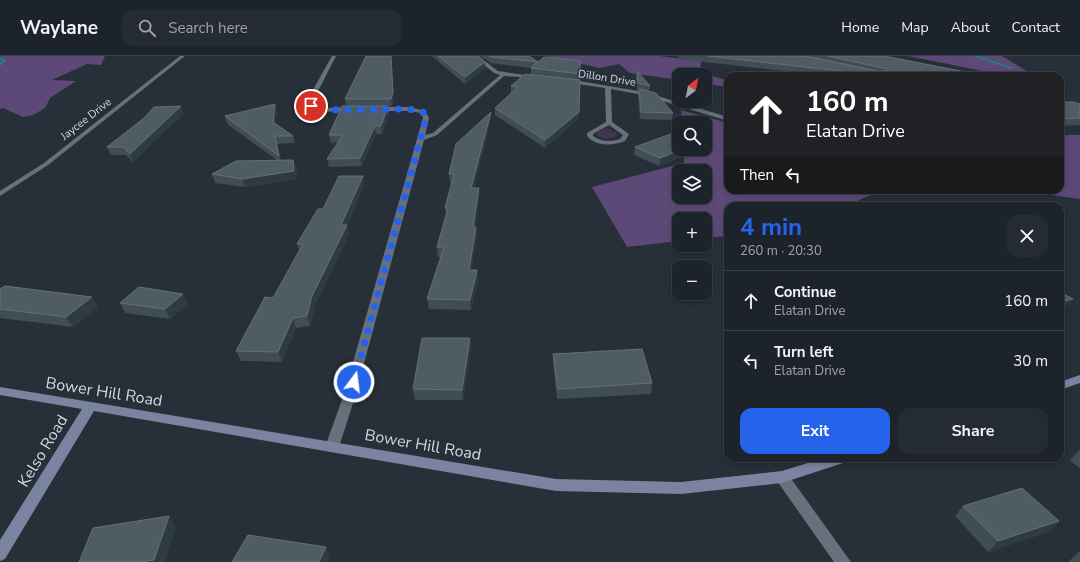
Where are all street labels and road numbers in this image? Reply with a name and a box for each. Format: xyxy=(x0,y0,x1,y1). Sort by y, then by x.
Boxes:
street label: Dillon Drive xyxy=(577,66,637,90)
street label: Jaycee Drive xyxy=(57,94,115,144)
street label: Bower Hill Road xyxy=(44,372,164,412)
street label: Kelso Road xyxy=(13,411,73,491)
street label: Bower Hill Road xyxy=(363,424,483,466)

